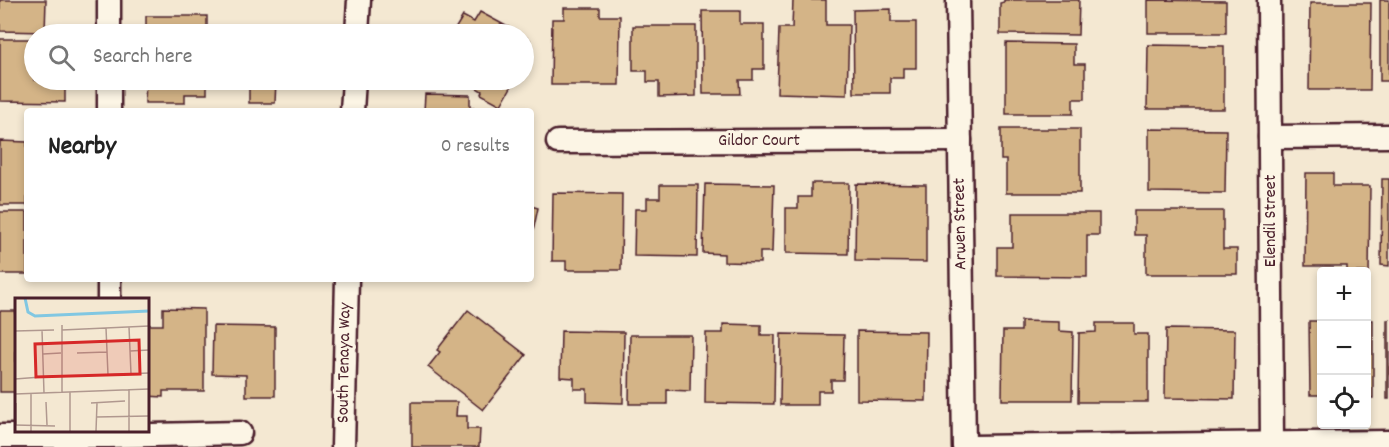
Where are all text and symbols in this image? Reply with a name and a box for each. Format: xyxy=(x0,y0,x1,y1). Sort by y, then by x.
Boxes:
search box xyxy=(24,24,534,90)
icon: search xyxy=(45,41,78,74)
text: Search here xyxy=(93,42,192,73)
text: Nearby xyxy=(48,129,116,166)
street label: Gildor Court xyxy=(718,129,800,154)
text: 0 results xyxy=(441,133,510,161)
street label: Elendil Street xyxy=(1259,174,1284,267)
street label: Arwen Street xyxy=(948,177,974,270)
map controls xyxy=(1317,267,1371,429)
button: + xyxy=(1317,267,1371,321)
inset map xyxy=(15,298,148,432)
street label: South Tenaya Way xyxy=(331,302,359,423)
button: − xyxy=(1317,321,1371,375)
button: locate xyxy=(1317,375,1371,429)

